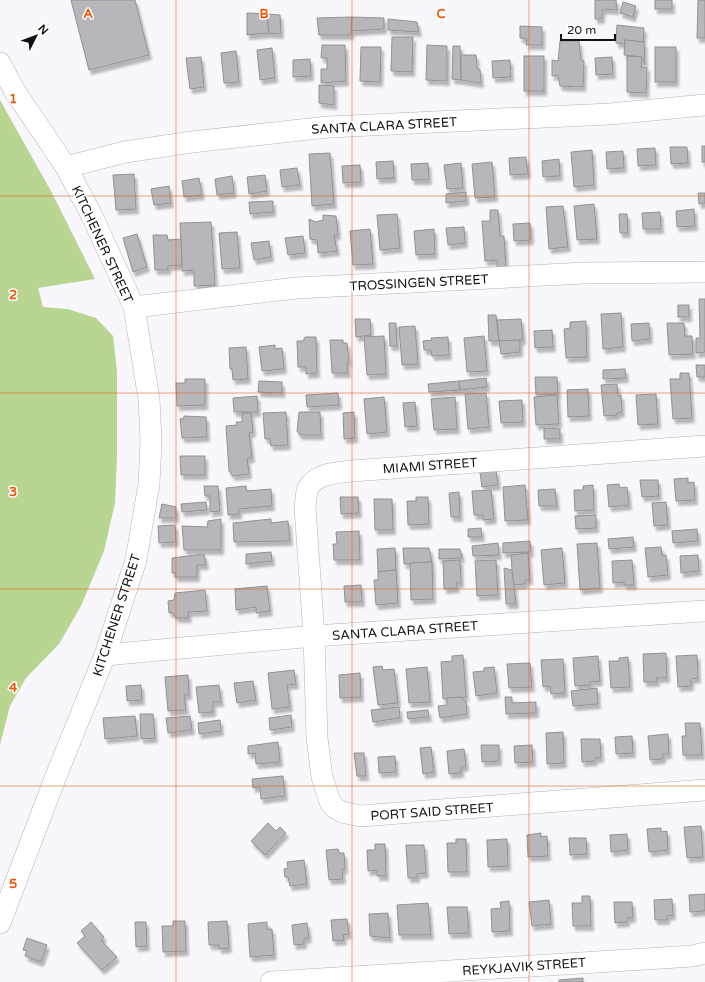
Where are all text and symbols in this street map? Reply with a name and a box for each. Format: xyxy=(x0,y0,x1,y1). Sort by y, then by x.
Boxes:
text: A xyxy=(83,6,93,22)
text: B xyxy=(259,6,269,22)
text: C xyxy=(436,6,446,22)
north arrow xyxy=(16,16,56,56)
scale bar xyxy=(561,16,615,42)
text: N xyxy=(35,22,51,37)
text: 20 m xyxy=(567,23,596,37)
text: 1 xyxy=(9,91,17,107)
street label: SANTA CLARA STREET xyxy=(311,114,457,138)
street label: KITCHENER STREET xyxy=(68,183,136,306)
street label: TROSSINGEN STREET xyxy=(349,271,489,295)
text: 2 xyxy=(9,287,17,303)
street label: MIAMI STREET xyxy=(382,455,478,477)
text: 3 xyxy=(9,484,17,500)
street label: KITCHENER STREET xyxy=(90,552,144,679)
street label: SANTA CLARA STREET xyxy=(332,618,478,644)
text: 4 xyxy=(9,680,18,696)
street label: PORT SAID STREET xyxy=(370,800,494,824)
text: 5 xyxy=(9,876,17,892)
street label: REYKJAVIK STREET xyxy=(462,955,586,979)

